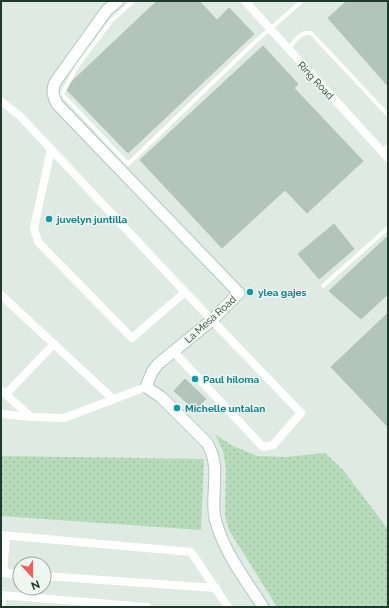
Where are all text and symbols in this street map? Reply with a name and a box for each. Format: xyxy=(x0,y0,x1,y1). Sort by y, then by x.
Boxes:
street label: Ring Road xyxy=(296,59,336,101)
marker: juvelyn juntilla xyxy=(44,214,54,224)
place label: juvelyn juntilla xyxy=(55,214,127,225)
marker: ylea gajes xyxy=(245,287,255,297)
place label: ylea gajes xyxy=(258,287,306,298)
street label: La Mesa Road xyxy=(182,293,238,345)
marker: Paul hiloma xyxy=(190,374,200,384)
place label: Paul hiloma xyxy=(203,374,260,385)
marker: Michelle untalan xyxy=(172,403,182,413)
place label: Michelle untalan xyxy=(185,403,265,414)
north arrow xyxy=(12,556,52,596)
text: N xyxy=(29,577,42,592)

